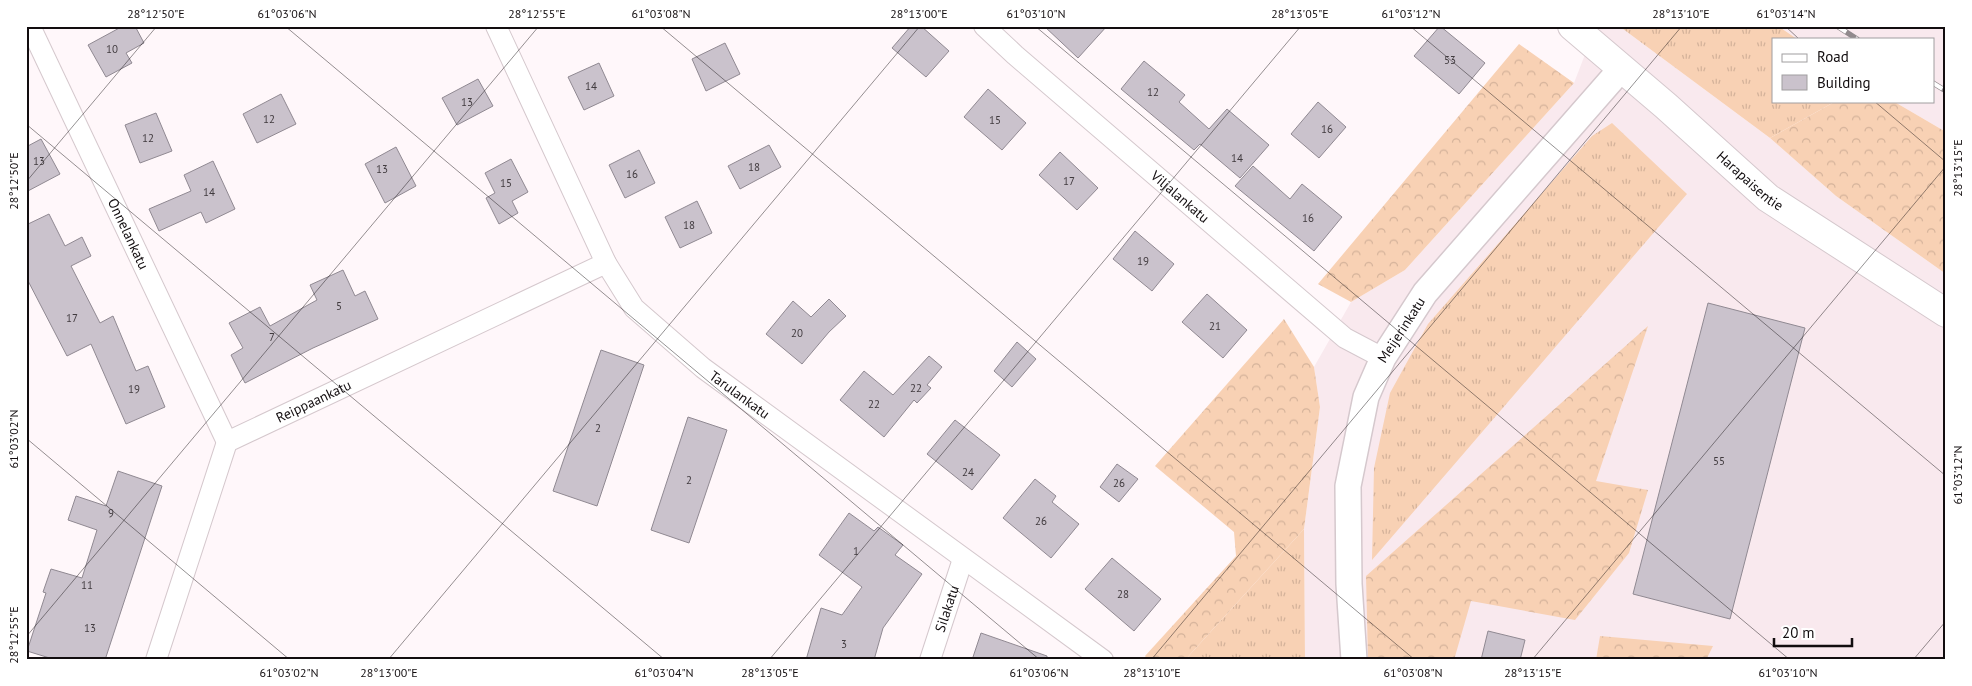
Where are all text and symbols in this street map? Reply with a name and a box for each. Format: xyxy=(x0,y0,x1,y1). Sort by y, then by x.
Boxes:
text: 28°12'50"E xyxy=(127,6,185,21)
text: 61°03'06"N xyxy=(257,6,317,21)
text: 28°12'55"E xyxy=(508,6,566,21)
text: 61°03'08"N xyxy=(631,6,691,21)
text: 28°13'00"E xyxy=(890,6,948,21)
text: 61°03'10"N xyxy=(1006,6,1066,21)
text: 28°13'05"E xyxy=(1271,6,1329,21)
text: 61°03'12"N xyxy=(1381,6,1441,21)
text: 28°13'10"E xyxy=(1652,6,1710,21)
text: 61°03'14"N xyxy=(1756,6,1816,21)
legend xyxy=(1772,38,1934,102)
house number: 10 xyxy=(106,42,118,56)
text: Road xyxy=(1817,47,1849,66)
house number: 53 xyxy=(1444,53,1456,67)
text: Building xyxy=(1817,73,1871,92)
house number: 14 xyxy=(585,79,597,93)
house number: 12 xyxy=(1147,85,1159,99)
house number: 13 xyxy=(461,95,473,109)
house number: 12 xyxy=(263,112,275,126)
house number: 15 xyxy=(989,113,1001,127)
house number: 16 xyxy=(1321,122,1333,136)
house number: 12 xyxy=(142,131,154,145)
text: 28°13'15"E xyxy=(1950,139,1965,197)
street label: Harapaisentie xyxy=(1713,147,1787,215)
house number: 14 xyxy=(1231,151,1243,165)
text: 28°12'50"E xyxy=(6,152,21,210)
house number: 13 xyxy=(33,154,45,168)
house number: 18 xyxy=(748,160,760,174)
house number: 13 xyxy=(376,162,388,176)
street label: Viljalankatu xyxy=(1146,166,1213,227)
house number: 16 xyxy=(626,167,638,181)
house number: 17 xyxy=(1063,174,1075,188)
house number: 15 xyxy=(500,176,512,190)
house number: 14 xyxy=(203,185,215,199)
street label: Onnelankatu xyxy=(104,195,153,272)
house number: 16 xyxy=(1302,211,1314,225)
house number: 18 xyxy=(683,218,695,232)
house number: 19 xyxy=(1137,254,1149,268)
street label: Meijerinkatu xyxy=(1373,293,1429,366)
house number: 5 xyxy=(336,299,342,313)
house number: 17 xyxy=(66,311,78,325)
house number: 21 xyxy=(1209,319,1221,333)
house number: 20 xyxy=(791,326,803,340)
house number: 7 xyxy=(269,330,275,344)
street label: Tarulankatu xyxy=(706,367,773,423)
street label: Reippaankatu xyxy=(273,376,354,427)
house number: 22 xyxy=(910,381,922,395)
house number: 19 xyxy=(128,382,140,396)
house number: 22 xyxy=(868,397,880,411)
text: 61°03'02"N xyxy=(6,409,21,469)
house number: 2 xyxy=(595,421,601,435)
text: 61°03'12"N xyxy=(1950,445,1965,505)
house number: 55 xyxy=(1713,454,1725,468)
house number: 24 xyxy=(962,465,974,479)
house number: 2 xyxy=(686,473,692,487)
house number: 26 xyxy=(1113,476,1125,490)
house number: 9 xyxy=(108,506,114,520)
house number: 26 xyxy=(1035,514,1047,528)
house number: 1 xyxy=(853,544,859,558)
house number: 11 xyxy=(81,578,93,592)
street label: Silakatu xyxy=(931,583,963,634)
house number: 28 xyxy=(1117,587,1129,601)
text: 28°12'55"E xyxy=(6,606,21,664)
scale bar xyxy=(1774,616,1852,648)
house number: 13 xyxy=(84,621,96,635)
text: 20 m xyxy=(1782,623,1815,642)
house number: 3 xyxy=(841,637,847,651)
text: 61°03'02"N xyxy=(259,665,319,680)
text: 28°13'00"E xyxy=(360,665,418,680)
text: 61°03'04"N xyxy=(634,665,694,680)
text: 28°13'05"E xyxy=(741,665,799,680)
text: 61°03'06"N xyxy=(1009,665,1069,680)
text: 28°13'10"E xyxy=(1123,665,1181,680)
text: 61°03'08"N xyxy=(1383,665,1443,680)
text: 28°13'15"E xyxy=(1504,665,1562,680)
text: 61°03'10"N xyxy=(1758,665,1818,680)

